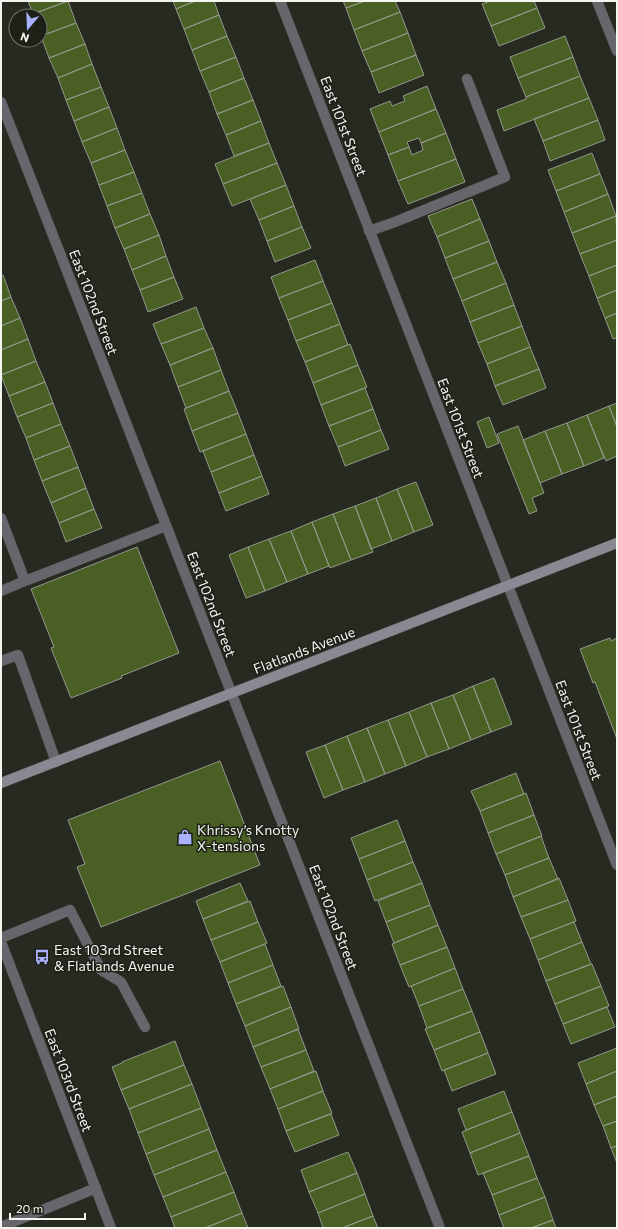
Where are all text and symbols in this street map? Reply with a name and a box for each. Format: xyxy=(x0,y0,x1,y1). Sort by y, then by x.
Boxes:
north arrow xyxy=(8,8,48,48)
text: N xyxy=(19,30,31,45)
street label: East 101st Street xyxy=(317,74,371,179)
street label: East 102nd Street xyxy=(66,247,122,357)
street label: East 101st Street xyxy=(434,376,488,481)
street label: East 102nd Street xyxy=(184,549,240,659)
street label: Flatlands Avenue xyxy=(251,623,357,677)
street label: East 101st Street xyxy=(552,678,606,783)
place label: Khrissy’s Knotty X-tensions xyxy=(197,821,299,854)
shop icon: Khrissy’s Knotty X-tensions xyxy=(176,828,194,846)
street label: East 102nd Street xyxy=(306,862,362,972)
place label: East 103rd Street & Flatlands Avenue xyxy=(54,941,174,974)
bus stop icon: East 103rd Street & Flatlands Avenue xyxy=(33,948,51,966)
street label: East 103rd Street xyxy=(42,1026,97,1134)
scale bar xyxy=(10,1195,85,1221)
text: 20 m xyxy=(16,1201,43,1215)

